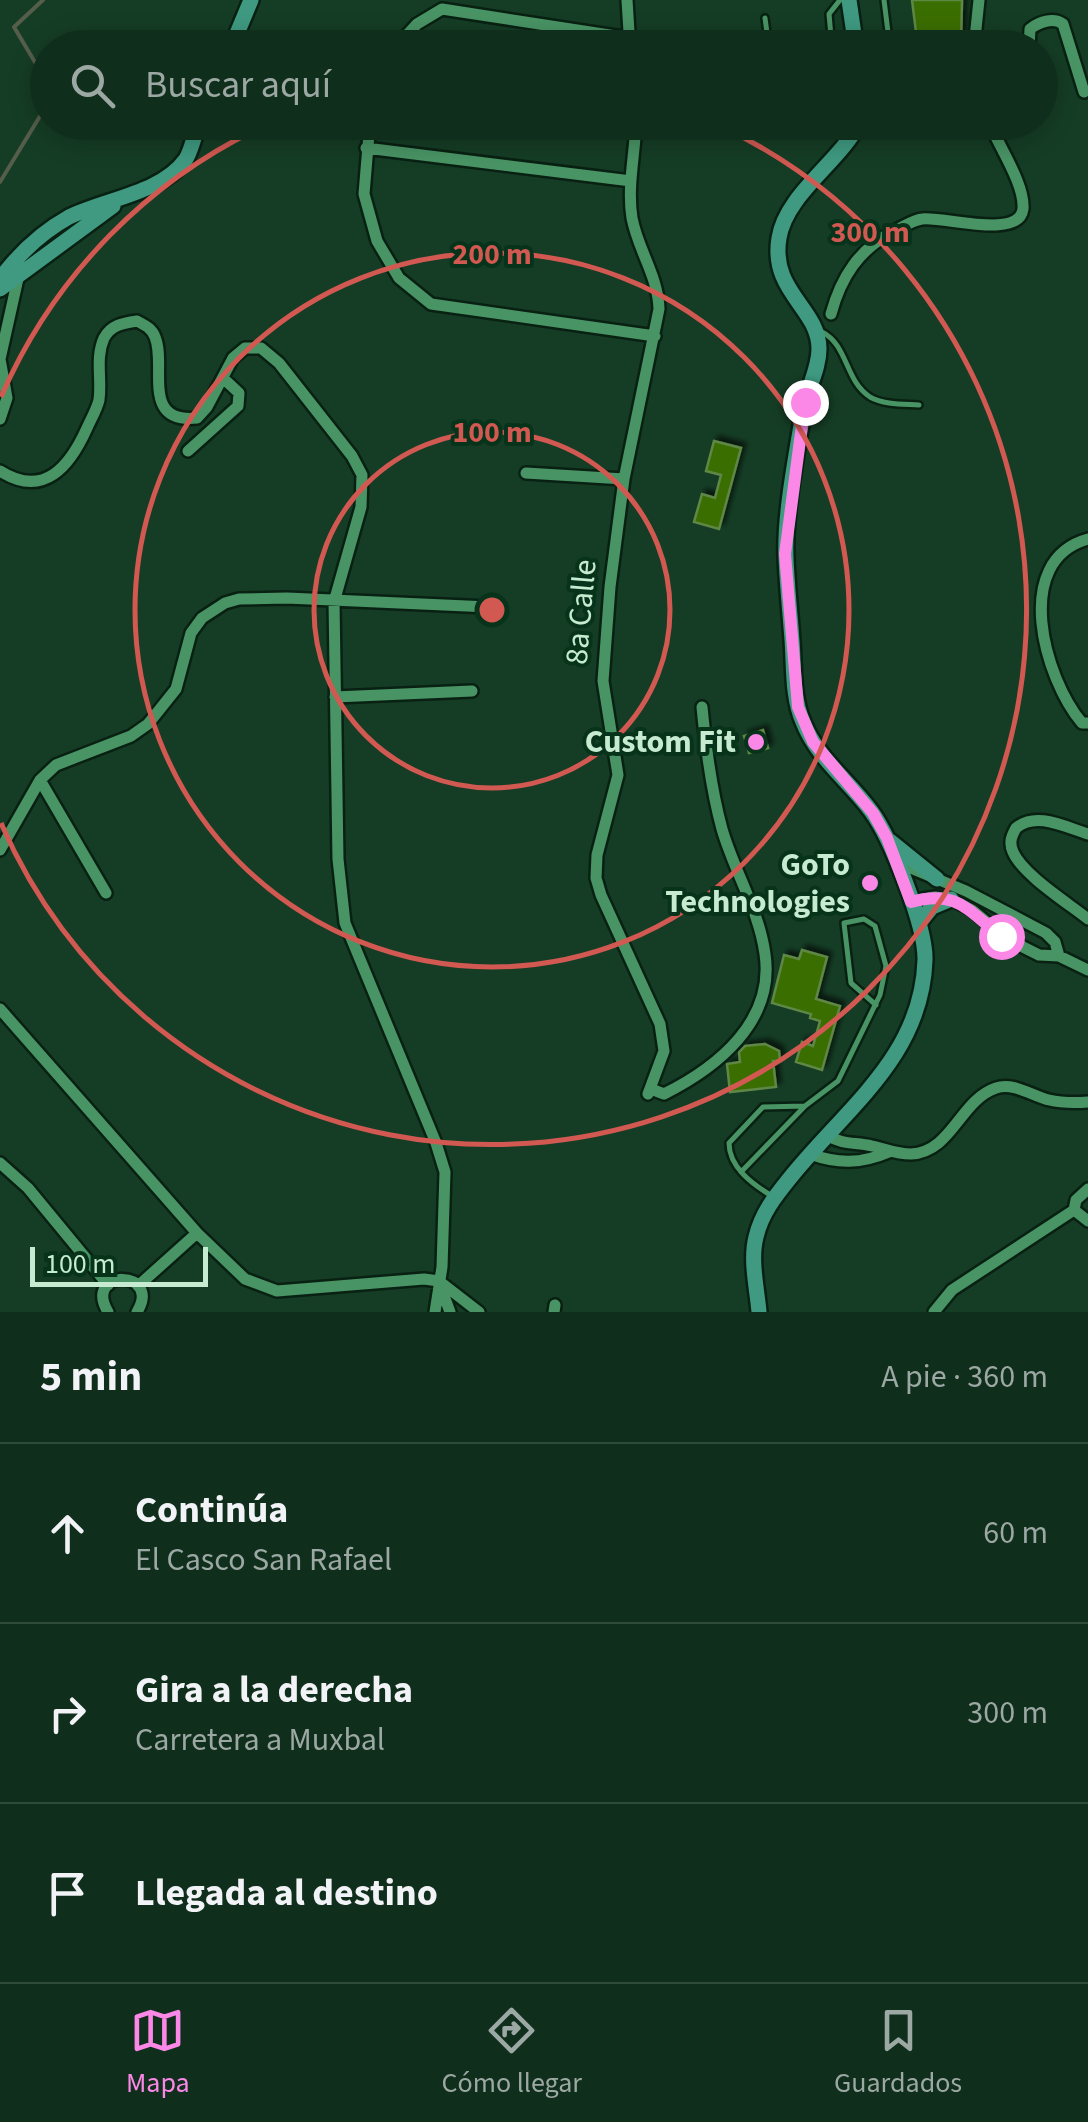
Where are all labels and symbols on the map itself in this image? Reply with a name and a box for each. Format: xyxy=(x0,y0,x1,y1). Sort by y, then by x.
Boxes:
text: 300 m xyxy=(830,211,910,254)
text: 200 m xyxy=(452,233,532,276)
route end xyxy=(783,380,829,426)
text: 100 m xyxy=(452,411,532,454)
street label: 8a Calle xyxy=(554,558,608,666)
centre of rings xyxy=(474,592,510,628)
place label: Custom Fit xyxy=(585,719,736,765)
marker: Custom Fit xyxy=(745,731,767,753)
place label: GoTo Technologies xyxy=(665,842,850,925)
marker: GoTo Technologies xyxy=(859,872,881,894)
route start xyxy=(979,914,1025,960)
scale bar xyxy=(30,1242,208,1286)

